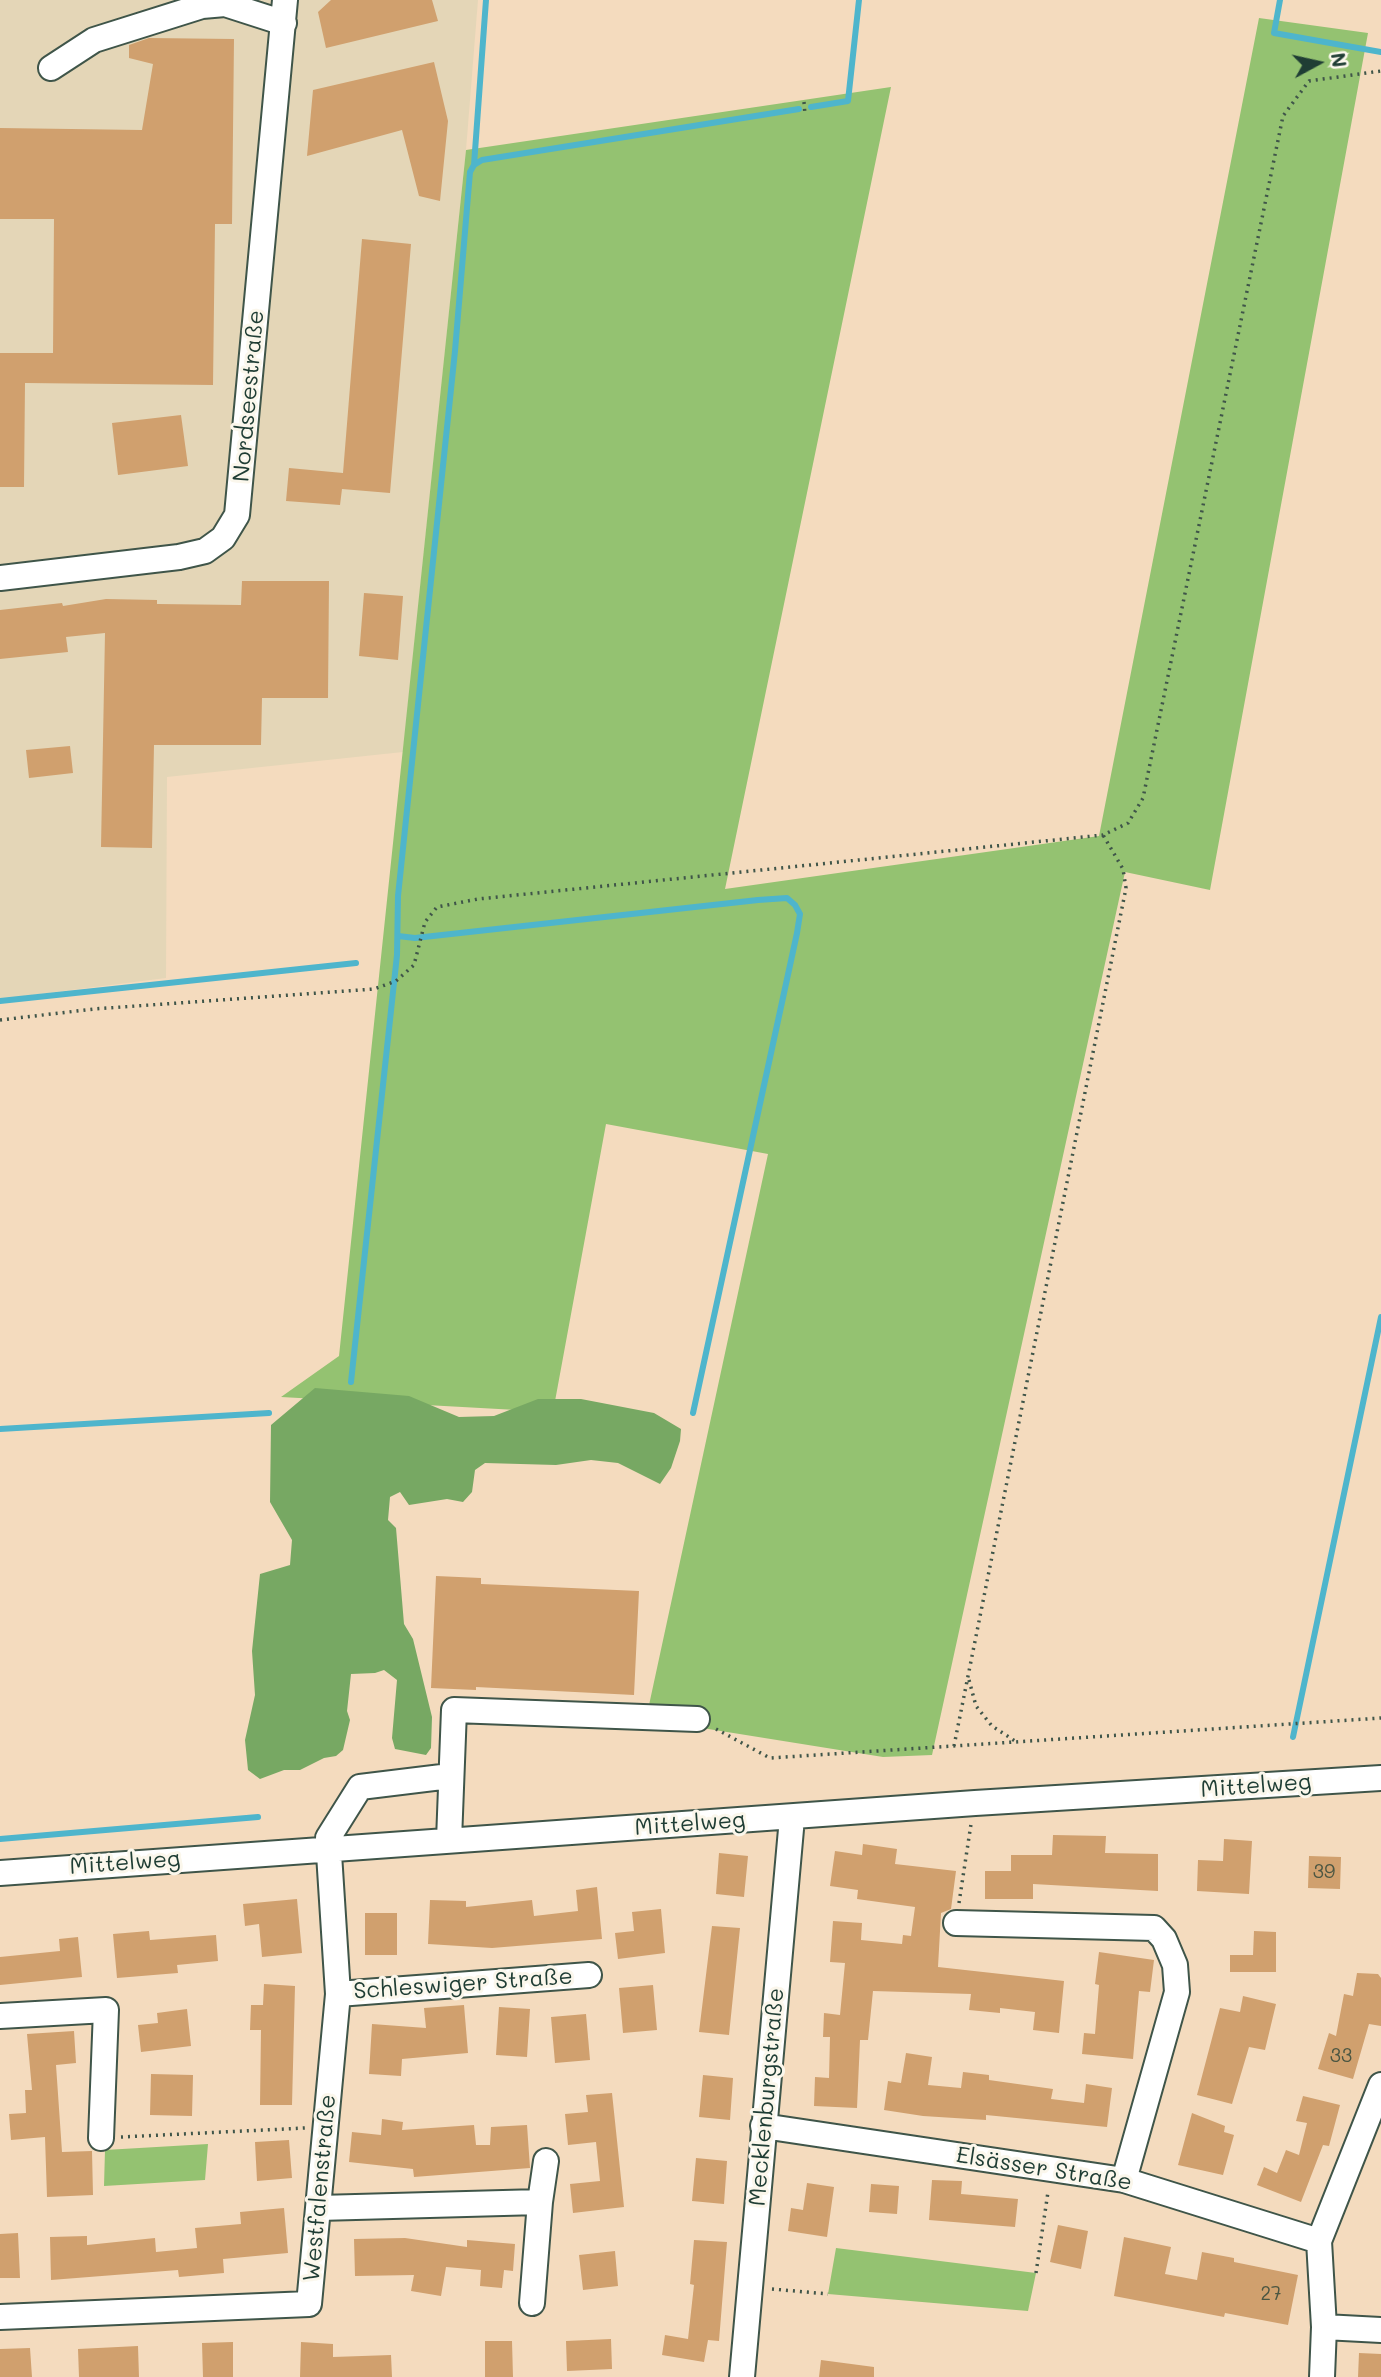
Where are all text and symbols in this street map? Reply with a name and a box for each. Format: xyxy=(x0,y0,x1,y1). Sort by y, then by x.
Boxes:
north arrow xyxy=(1283,28,1353,98)
text: N xyxy=(1326,51,1353,69)
street label: Nordseestraße xyxy=(228,309,270,483)
street label: Mittelweg xyxy=(1200,1768,1312,1804)
street label: Mittelweg xyxy=(634,1806,746,1842)
street label: Mittelweg xyxy=(69,1845,181,1881)
house number: 39 xyxy=(1313,1861,1335,1883)
street label: Schleswiger Straße xyxy=(352,1963,574,2005)
street label: Mecklenburgstraße xyxy=(744,1987,790,2207)
house number: 33 xyxy=(1330,2045,1352,2067)
street label: Westfalenstraße xyxy=(298,2093,342,2283)
street label: Elsässer Straße xyxy=(954,2141,1134,2197)
house number: 27 xyxy=(1260,2283,1282,2305)

